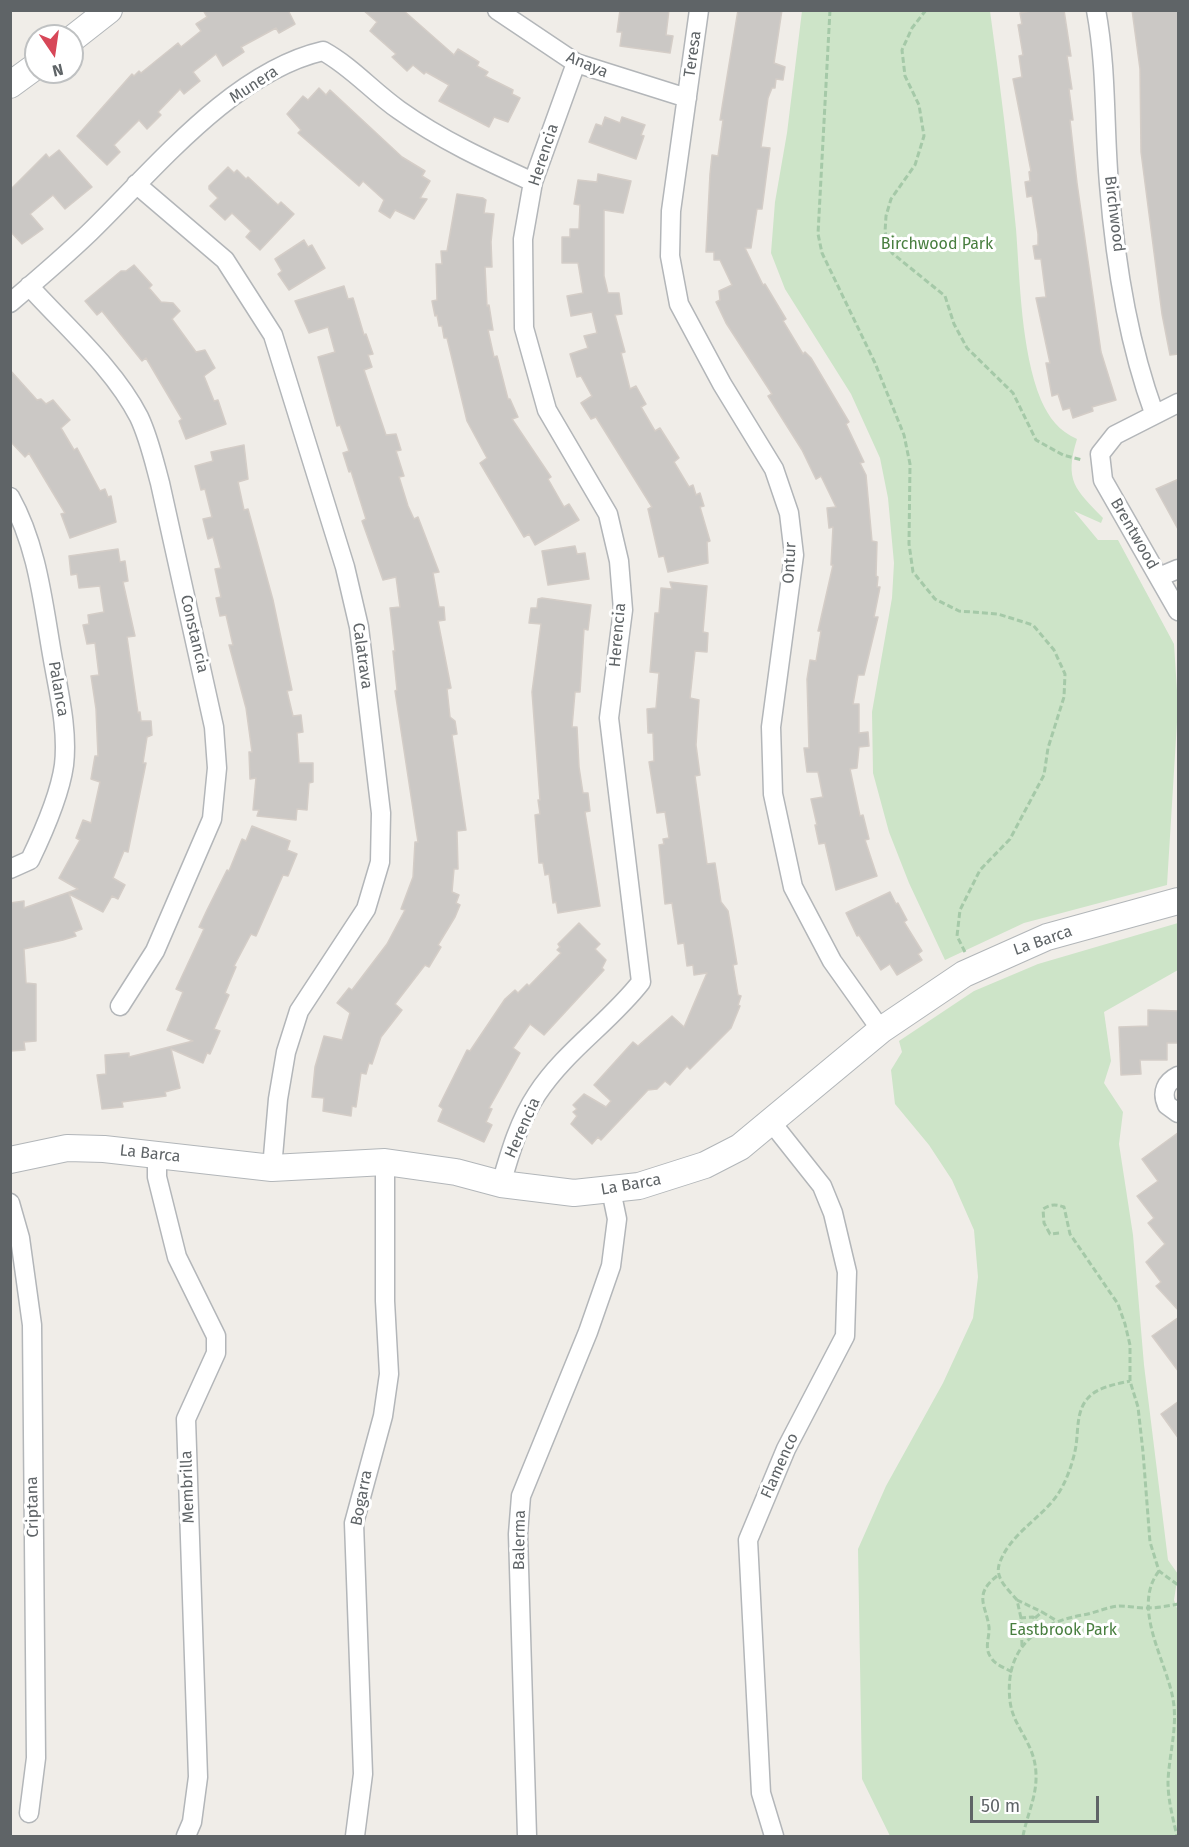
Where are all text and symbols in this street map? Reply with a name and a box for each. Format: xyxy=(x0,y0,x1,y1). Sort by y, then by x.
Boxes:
north arrow xyxy=(24,24,84,84)
street label: Teresa xyxy=(680,30,706,78)
street label: Anaya xyxy=(563,48,611,82)
text: N xyxy=(50,60,65,81)
street label: Munera xyxy=(226,62,282,108)
street label: Herencia xyxy=(525,121,563,189)
street label: Birchwood xyxy=(1100,175,1128,253)
park label: Birchwood Park xyxy=(881,235,993,255)
street label: Brentwood xyxy=(1106,495,1162,573)
street label: Ontur xyxy=(779,542,801,584)
street label: Constancia xyxy=(176,593,212,675)
street label: Herencia xyxy=(606,602,630,668)
street label: Calatrava xyxy=(348,622,376,690)
street label: Palanca xyxy=(44,660,72,718)
street label: La Barca xyxy=(1011,922,1075,960)
street label: Herencia xyxy=(501,1095,545,1161)
street label: La Barca xyxy=(119,1141,181,1167)
street label: La Barca xyxy=(599,1170,663,1200)
street label: Flamenco xyxy=(757,1430,803,1502)
street label: Membrilla xyxy=(177,1450,199,1524)
street label: Bogarra xyxy=(347,1469,377,1527)
street label: Criptana xyxy=(23,1476,43,1538)
street label: Balerma xyxy=(510,1510,530,1570)
park label: Eastbrook Park xyxy=(1009,1621,1117,1641)
scale bar xyxy=(973,1784,1102,1822)
text: 50 m xyxy=(981,1795,1020,1817)

